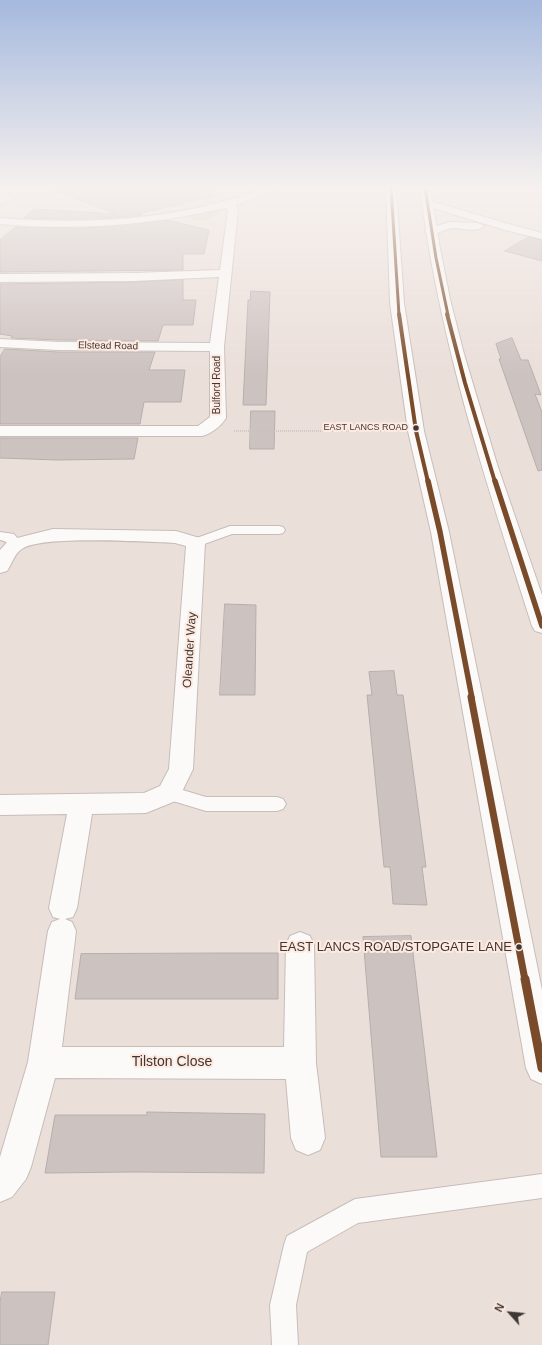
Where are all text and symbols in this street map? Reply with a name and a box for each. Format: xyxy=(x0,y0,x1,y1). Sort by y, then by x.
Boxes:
street label: Elstead Road xyxy=(78,339,138,353)
street label: Bulford Road xyxy=(211,356,223,414)
place label: EAST LANCS ROAD xyxy=(323,423,408,433)
marker: EAST LANCS ROAD xyxy=(411,423,421,433)
street label: Oleander Way xyxy=(180,611,200,689)
place label: EAST LANCS ROAD/STOPGATE LANE xyxy=(279,939,512,955)
marker: EAST LANCS ROAD/STOPGATE LANE xyxy=(514,942,524,952)
street label: Tilston Close xyxy=(132,1054,212,1070)
north arrow xyxy=(490,1293,530,1333)
text: N xyxy=(492,1301,506,1314)

